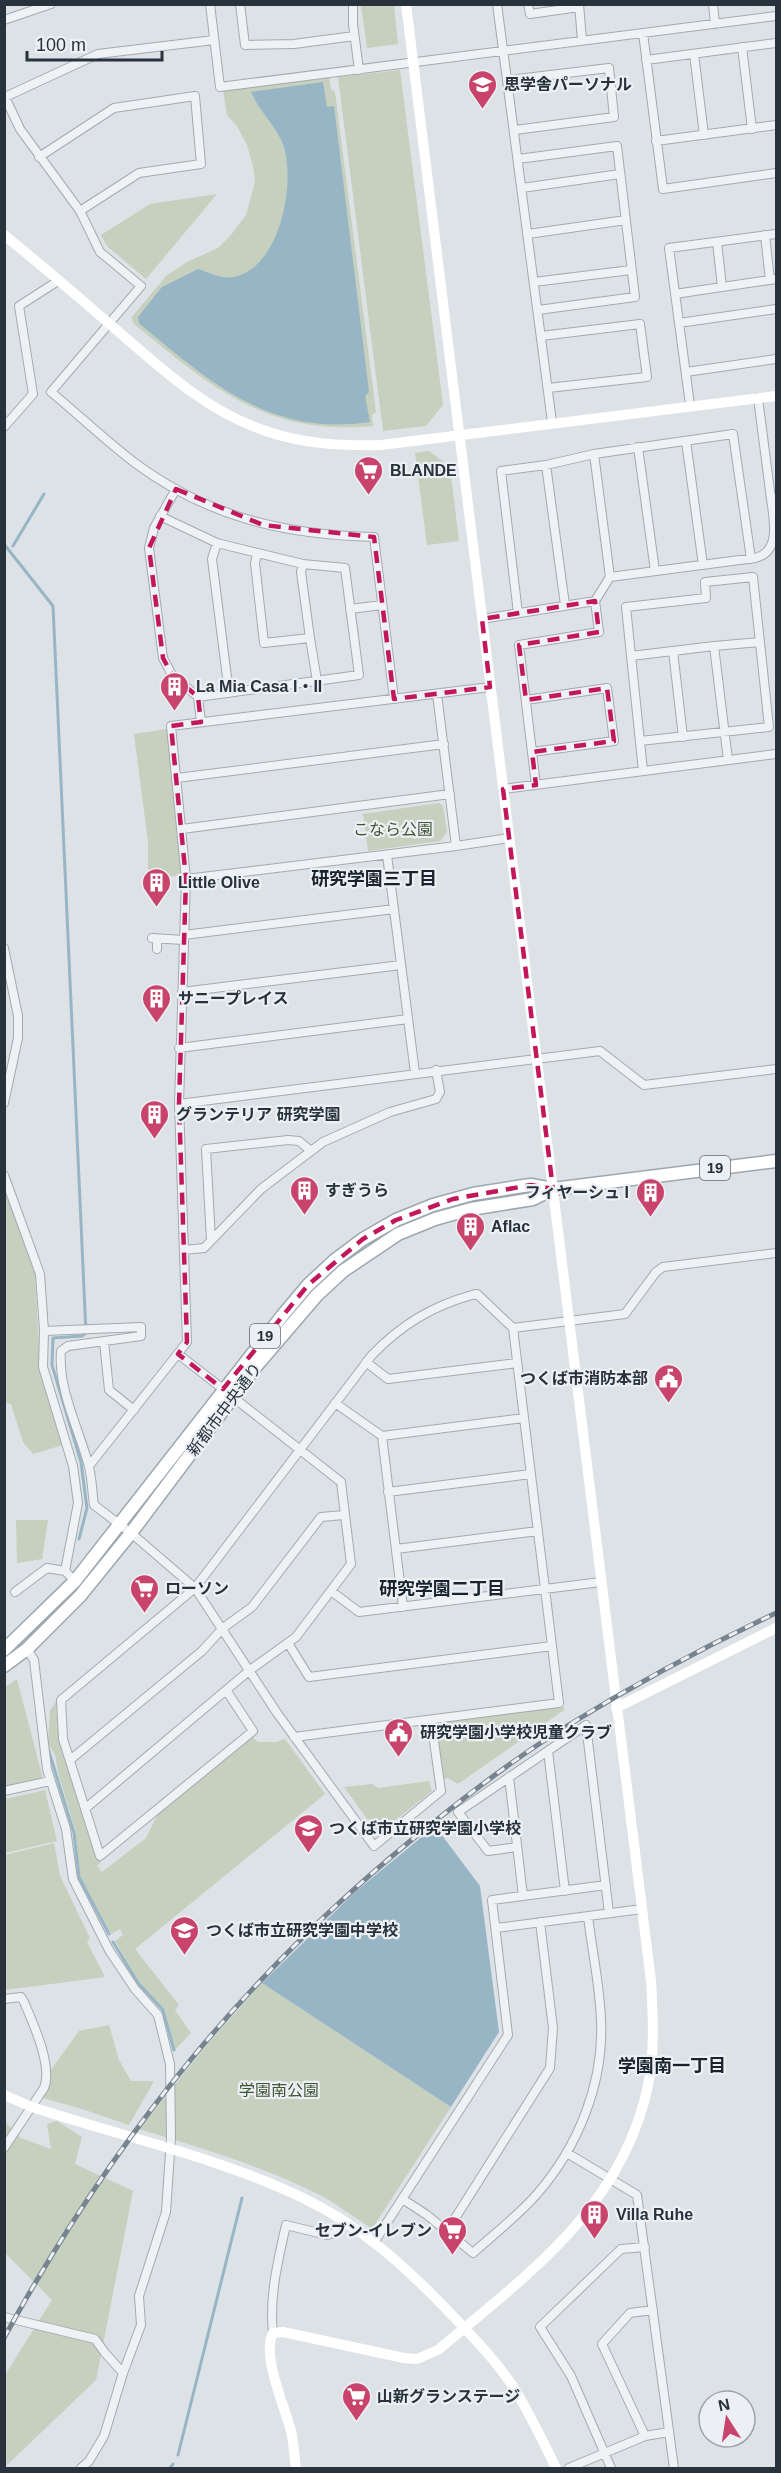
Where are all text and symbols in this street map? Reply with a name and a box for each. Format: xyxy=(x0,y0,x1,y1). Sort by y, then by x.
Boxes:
scale bar xyxy=(27,24,162,62)
text: 100 m xyxy=(36,35,86,55)
school or university icon: 思学舎パーソナル xyxy=(467,68,499,110)
place label: 思学舎パーソナル xyxy=(504,76,632,93)
supermarket icon: BLANDE xyxy=(353,454,385,496)
place label: BLANDE xyxy=(390,462,457,479)
building icon: La Mia Casa I・II xyxy=(159,670,191,712)
place label: La Mia Casa I・II xyxy=(196,678,322,695)
park label: こなら公園 xyxy=(353,821,433,838)
building icon: Little Olive xyxy=(141,866,173,908)
district label: 研究学園三丁目 xyxy=(311,869,437,889)
place label: Little Olive xyxy=(178,874,260,891)
building icon: サニープレイス xyxy=(141,982,173,1024)
place label: サニープレイス xyxy=(178,990,289,1007)
building icon: グランテリア 研究学園 xyxy=(139,1098,171,1140)
place label: グランテリア 研究学園 xyxy=(176,1105,340,1123)
road number: 19 xyxy=(700,1156,730,1180)
building icon: すぎうら xyxy=(288,1174,320,1216)
building icon: フィヤーシュ I xyxy=(634,1176,666,1218)
place label: すぎうら xyxy=(325,1182,389,1199)
place label: フィヤーシュ I xyxy=(525,1184,629,1201)
building icon: Aflac xyxy=(454,1210,486,1252)
place label: Aflac xyxy=(491,1218,530,1235)
road number: 19 xyxy=(250,1324,280,1348)
street label: 新都市中央通り xyxy=(184,1359,265,1459)
public building icon: つくば市消防本部 xyxy=(653,1362,685,1404)
place label: つくば市消防本部 xyxy=(520,1370,648,1387)
supermarket icon: ローソン xyxy=(128,1572,160,1614)
district label: 研究学園二丁目 xyxy=(379,1579,505,1599)
place label: ローソン xyxy=(165,1580,229,1597)
public building icon: 研究学園小学校児童クラブ xyxy=(383,1716,415,1758)
place label: 研究学園小学校児童クラブ xyxy=(420,1724,612,1741)
school or university icon: つくば市立研究学園小学校 xyxy=(292,1812,324,1854)
place label: つくば市立研究学園小学校 xyxy=(329,1820,521,1837)
school or university icon: つくば市立研究学園中学校 xyxy=(169,1914,201,1956)
place label: つくば市立研究学園中学校 xyxy=(206,1922,398,1939)
district label: 学園南一丁目 xyxy=(618,2056,726,2076)
park label: 学園南公園 xyxy=(239,2082,319,2099)
building icon: Villa Ruhe xyxy=(579,2198,611,2240)
place label: Villa Ruhe xyxy=(616,2206,693,2223)
supermarket icon: セブン-イレブン xyxy=(437,2214,469,2256)
place label: セブン-イレブン xyxy=(315,2222,432,2239)
supermarket icon: 山新グランステージ xyxy=(340,2380,372,2422)
place label: 山新グランステージ xyxy=(377,2387,520,2405)
north arrow xyxy=(697,2389,757,2449)
text: N xyxy=(717,2395,731,2414)

